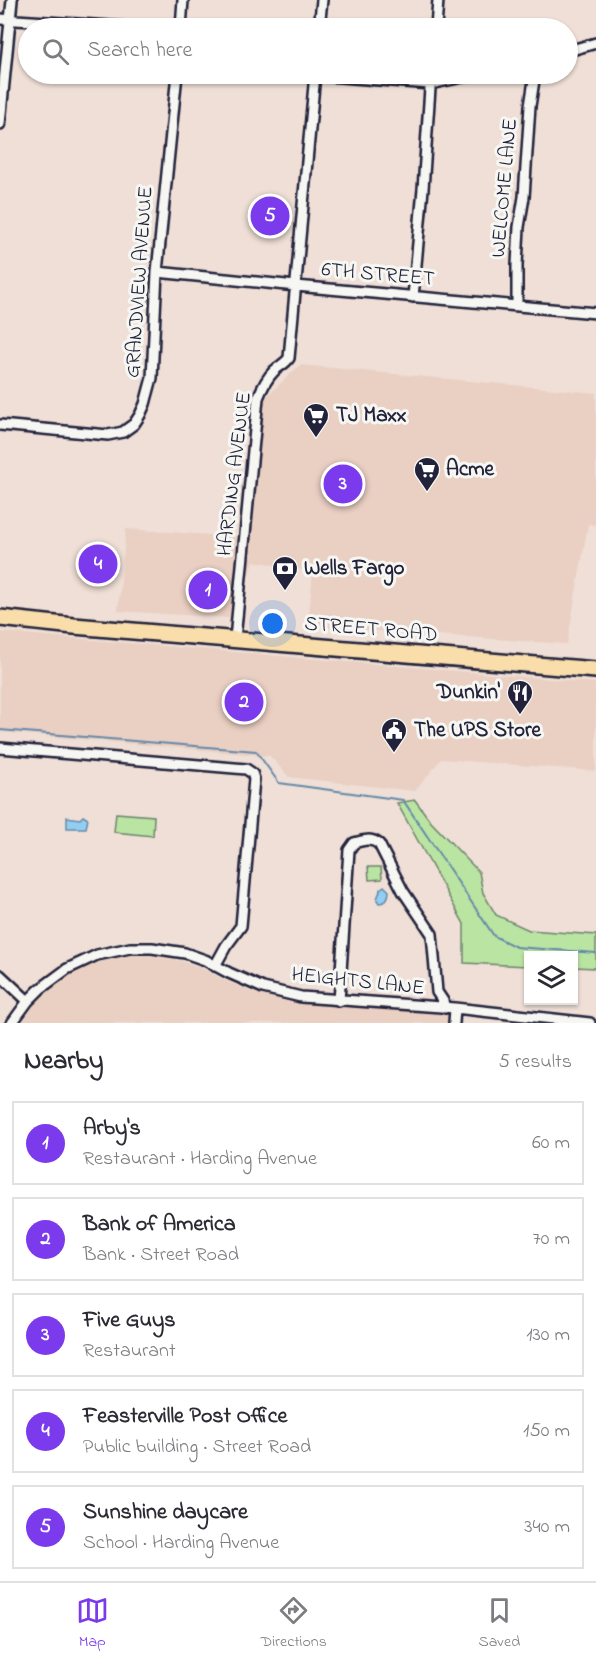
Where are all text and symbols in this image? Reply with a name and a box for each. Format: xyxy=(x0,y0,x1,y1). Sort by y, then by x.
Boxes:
search box xyxy=(18,18,578,84)
icon: search xyxy=(39,35,72,68)
text: Search here xyxy=(87,35,192,67)
street label: WELCOME LANE xyxy=(484,117,526,259)
street label: GRANDVIEW AVENUE xyxy=(118,185,162,379)
pin: 5 xyxy=(250,194,290,238)
street label: 6TH STREET xyxy=(320,255,436,295)
street label: HARDING AVENUE xyxy=(210,390,260,558)
supermarket icon: TJ Maxx xyxy=(301,401,331,439)
place label: TJ Maxx xyxy=(336,401,406,431)
supermarket icon: Acme xyxy=(412,455,442,493)
place label: Acme xyxy=(446,455,495,485)
pin: 3 xyxy=(324,462,362,506)
pin: 4 xyxy=(78,542,118,586)
bank icon: Wells Fargo xyxy=(270,554,300,592)
place label: Wells Fargo xyxy=(304,554,405,586)
pin: 1 xyxy=(188,568,228,612)
your location xyxy=(258,609,287,638)
street label: STREET ROAD xyxy=(303,609,439,651)
place label: Dunkin' xyxy=(436,678,501,708)
restaurant icon: Dunkin' xyxy=(505,678,535,716)
pin: 2 xyxy=(224,680,264,724)
public building icon: The UPS Store xyxy=(379,716,409,754)
place label: The UPS Store xyxy=(414,716,542,746)
map controls xyxy=(524,951,578,1005)
button: layers xyxy=(524,951,578,1005)
street label: HEIGHTS LANE xyxy=(290,960,426,1004)
text: Nearby xyxy=(24,1043,103,1081)
text: 5 results xyxy=(499,1048,572,1077)
text: Arby's xyxy=(83,1113,141,1145)
text: 1 xyxy=(42,1129,49,1158)
text: 60 m xyxy=(532,1129,570,1158)
text: Restaurant · Harding Avenue xyxy=(83,1145,317,1174)
text: Bank of America xyxy=(83,1209,236,1241)
text: 2 xyxy=(41,1225,50,1254)
text: 70 m xyxy=(533,1225,570,1254)
text: Bank · Street Road xyxy=(83,1241,239,1270)
text: Five Guys xyxy=(83,1305,175,1337)
text: 3 xyxy=(41,1321,50,1350)
text: 130 m xyxy=(526,1321,570,1350)
text: Restaurant xyxy=(83,1337,176,1366)
text: Feasterville Post Office xyxy=(83,1401,287,1433)
text: 4 xyxy=(41,1417,50,1446)
text: 150 m xyxy=(523,1417,570,1446)
text: Public building · Street Road xyxy=(83,1433,311,1462)
text: Sunshine daycare xyxy=(83,1497,248,1529)
text: 5 xyxy=(40,1513,51,1542)
text: 340 m xyxy=(524,1513,570,1542)
text: School · Harding Avenue xyxy=(83,1529,279,1558)
tab: Map xyxy=(76,1594,109,1654)
tab: Directions xyxy=(260,1594,327,1654)
tab: Saved xyxy=(478,1594,520,1654)

